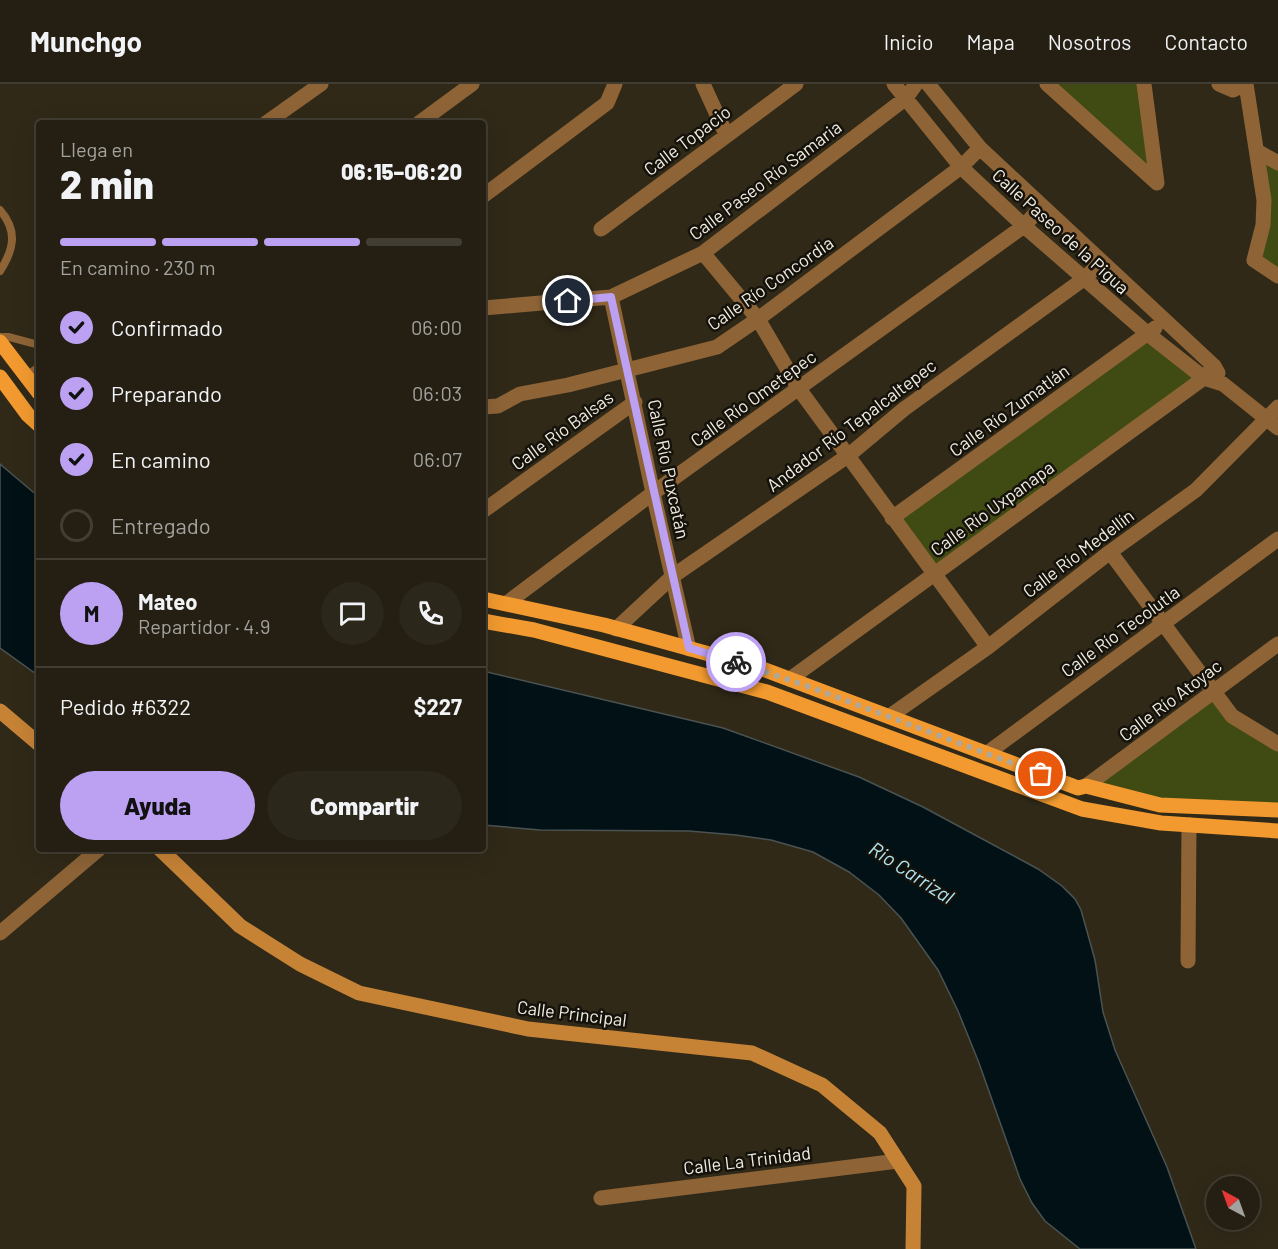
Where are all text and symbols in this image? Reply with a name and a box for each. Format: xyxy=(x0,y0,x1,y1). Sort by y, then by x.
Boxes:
text: Munchgo xyxy=(30,24,142,58)
text: Inicio xyxy=(884,29,934,54)
text: Mapa xyxy=(967,29,1015,54)
text: Nosotros xyxy=(1048,29,1131,54)
text: Contacto xyxy=(1164,29,1248,54)
street label: Calle Topacio xyxy=(639,100,735,180)
street label: Calle Paseo Río Samaria xyxy=(684,115,846,245)
text: Llega en xyxy=(60,137,133,161)
text: 06:15–06:20 xyxy=(341,158,462,184)
text: 2 min xyxy=(60,160,154,207)
street label: Calle Paseo de la Pigua xyxy=(988,164,1134,298)
street label: Calle Río Concordia xyxy=(703,231,837,335)
text: En camino · 230 m xyxy=(60,255,216,279)
pin xyxy=(542,275,593,326)
icon: home xyxy=(551,284,584,317)
icon: check xyxy=(60,311,93,344)
text: Confirmado xyxy=(111,314,223,340)
text: 06:00 xyxy=(411,315,462,339)
street label: Calle Río Ometepec xyxy=(686,345,820,451)
street label: Andador Río Tepalcaltepec xyxy=(762,354,940,496)
street label: Calle Río Zumatlán xyxy=(945,359,1073,461)
icon: check xyxy=(60,377,93,410)
text: Preparando xyxy=(111,380,222,406)
text: 06:03 xyxy=(412,381,462,405)
street label: Calle Río Balsas xyxy=(507,386,617,474)
street label: Calle Río Puxcatán xyxy=(643,397,695,541)
icon: check xyxy=(60,443,93,476)
text: En camino xyxy=(111,446,211,472)
text: 06:07 xyxy=(413,447,462,471)
street label: Calle Río Uxpanapa xyxy=(926,456,1058,560)
street label: Calle Río Medellín xyxy=(1018,504,1138,602)
text: Entregado xyxy=(111,512,211,538)
street label: Calle Río Tecolutla xyxy=(1056,581,1184,681)
button: chat xyxy=(321,582,384,645)
button: phone xyxy=(399,582,462,645)
text: Mateo xyxy=(138,588,198,614)
text: M xyxy=(84,600,99,626)
text: Repartidor · 4.9 xyxy=(138,614,270,638)
courier xyxy=(706,632,766,692)
icon: bike xyxy=(720,646,753,679)
street label: Calle Río Atoyac xyxy=(1114,654,1226,746)
text: Pedido #6322 xyxy=(60,693,191,719)
text: $227 xyxy=(414,693,462,719)
pin xyxy=(1015,748,1066,799)
icon: bag xyxy=(1024,757,1057,790)
button: Ayuda xyxy=(60,771,255,840)
button: Compartir xyxy=(267,771,462,840)
water label: Rio Carrizal xyxy=(865,836,959,909)
street label: Calle Principal xyxy=(516,995,628,1031)
street label: Calle La Trinidad xyxy=(682,1141,812,1179)
north arrow xyxy=(1206,1176,1260,1230)
map controls xyxy=(1206,1176,1260,1230)

